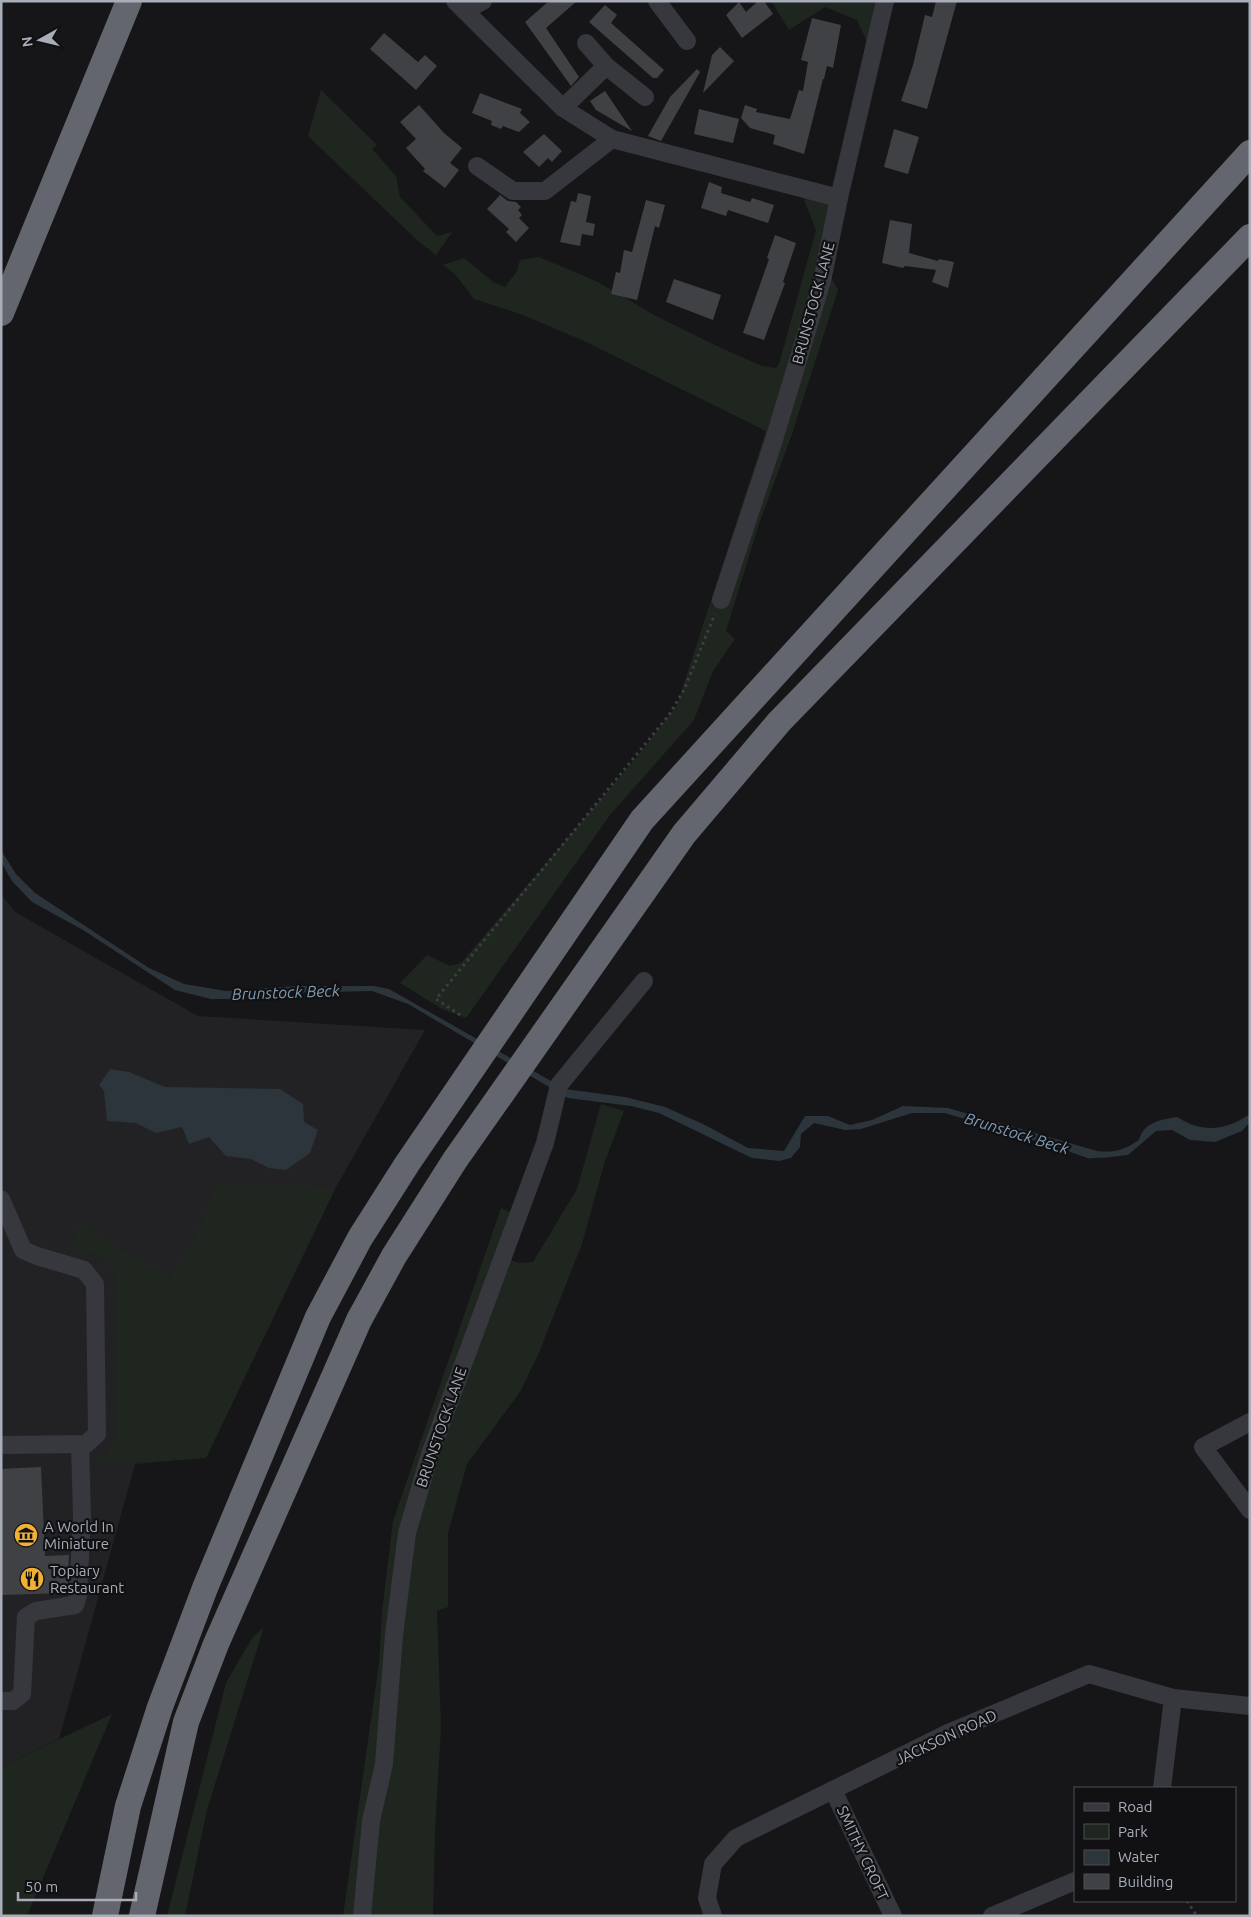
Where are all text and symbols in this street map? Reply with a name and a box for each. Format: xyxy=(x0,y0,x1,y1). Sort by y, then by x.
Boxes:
north arrow xyxy=(15,15,65,65)
text: N xyxy=(18,36,36,48)
street label: BRUNSTOCK LANE xyxy=(788,240,838,366)
water label: Brunstock Beck xyxy=(232,981,341,1003)
water label: Brunstock Beck xyxy=(963,1109,1072,1158)
street label: BRUNSTOCK LANE xyxy=(412,1365,470,1489)
place label: A World In Miniature xyxy=(44,1518,114,1552)
museum icon: A World In Miniature xyxy=(13,1522,39,1548)
place label: Topiary Restaurant xyxy=(50,1562,124,1596)
restaurant icon: Topiary Restaurant xyxy=(19,1566,45,1592)
street label: JACKSON ROAD xyxy=(893,1706,999,1768)
legend xyxy=(1074,1787,1236,1902)
text: Road xyxy=(1118,1798,1153,1815)
street label: SMITHY CROFT xyxy=(834,1803,893,1904)
text: Park xyxy=(1118,1823,1148,1840)
text: Water xyxy=(1118,1848,1159,1865)
scale bar xyxy=(18,1870,135,1902)
text: Building xyxy=(1118,1873,1173,1890)
text: 50 m xyxy=(25,1878,58,1895)

